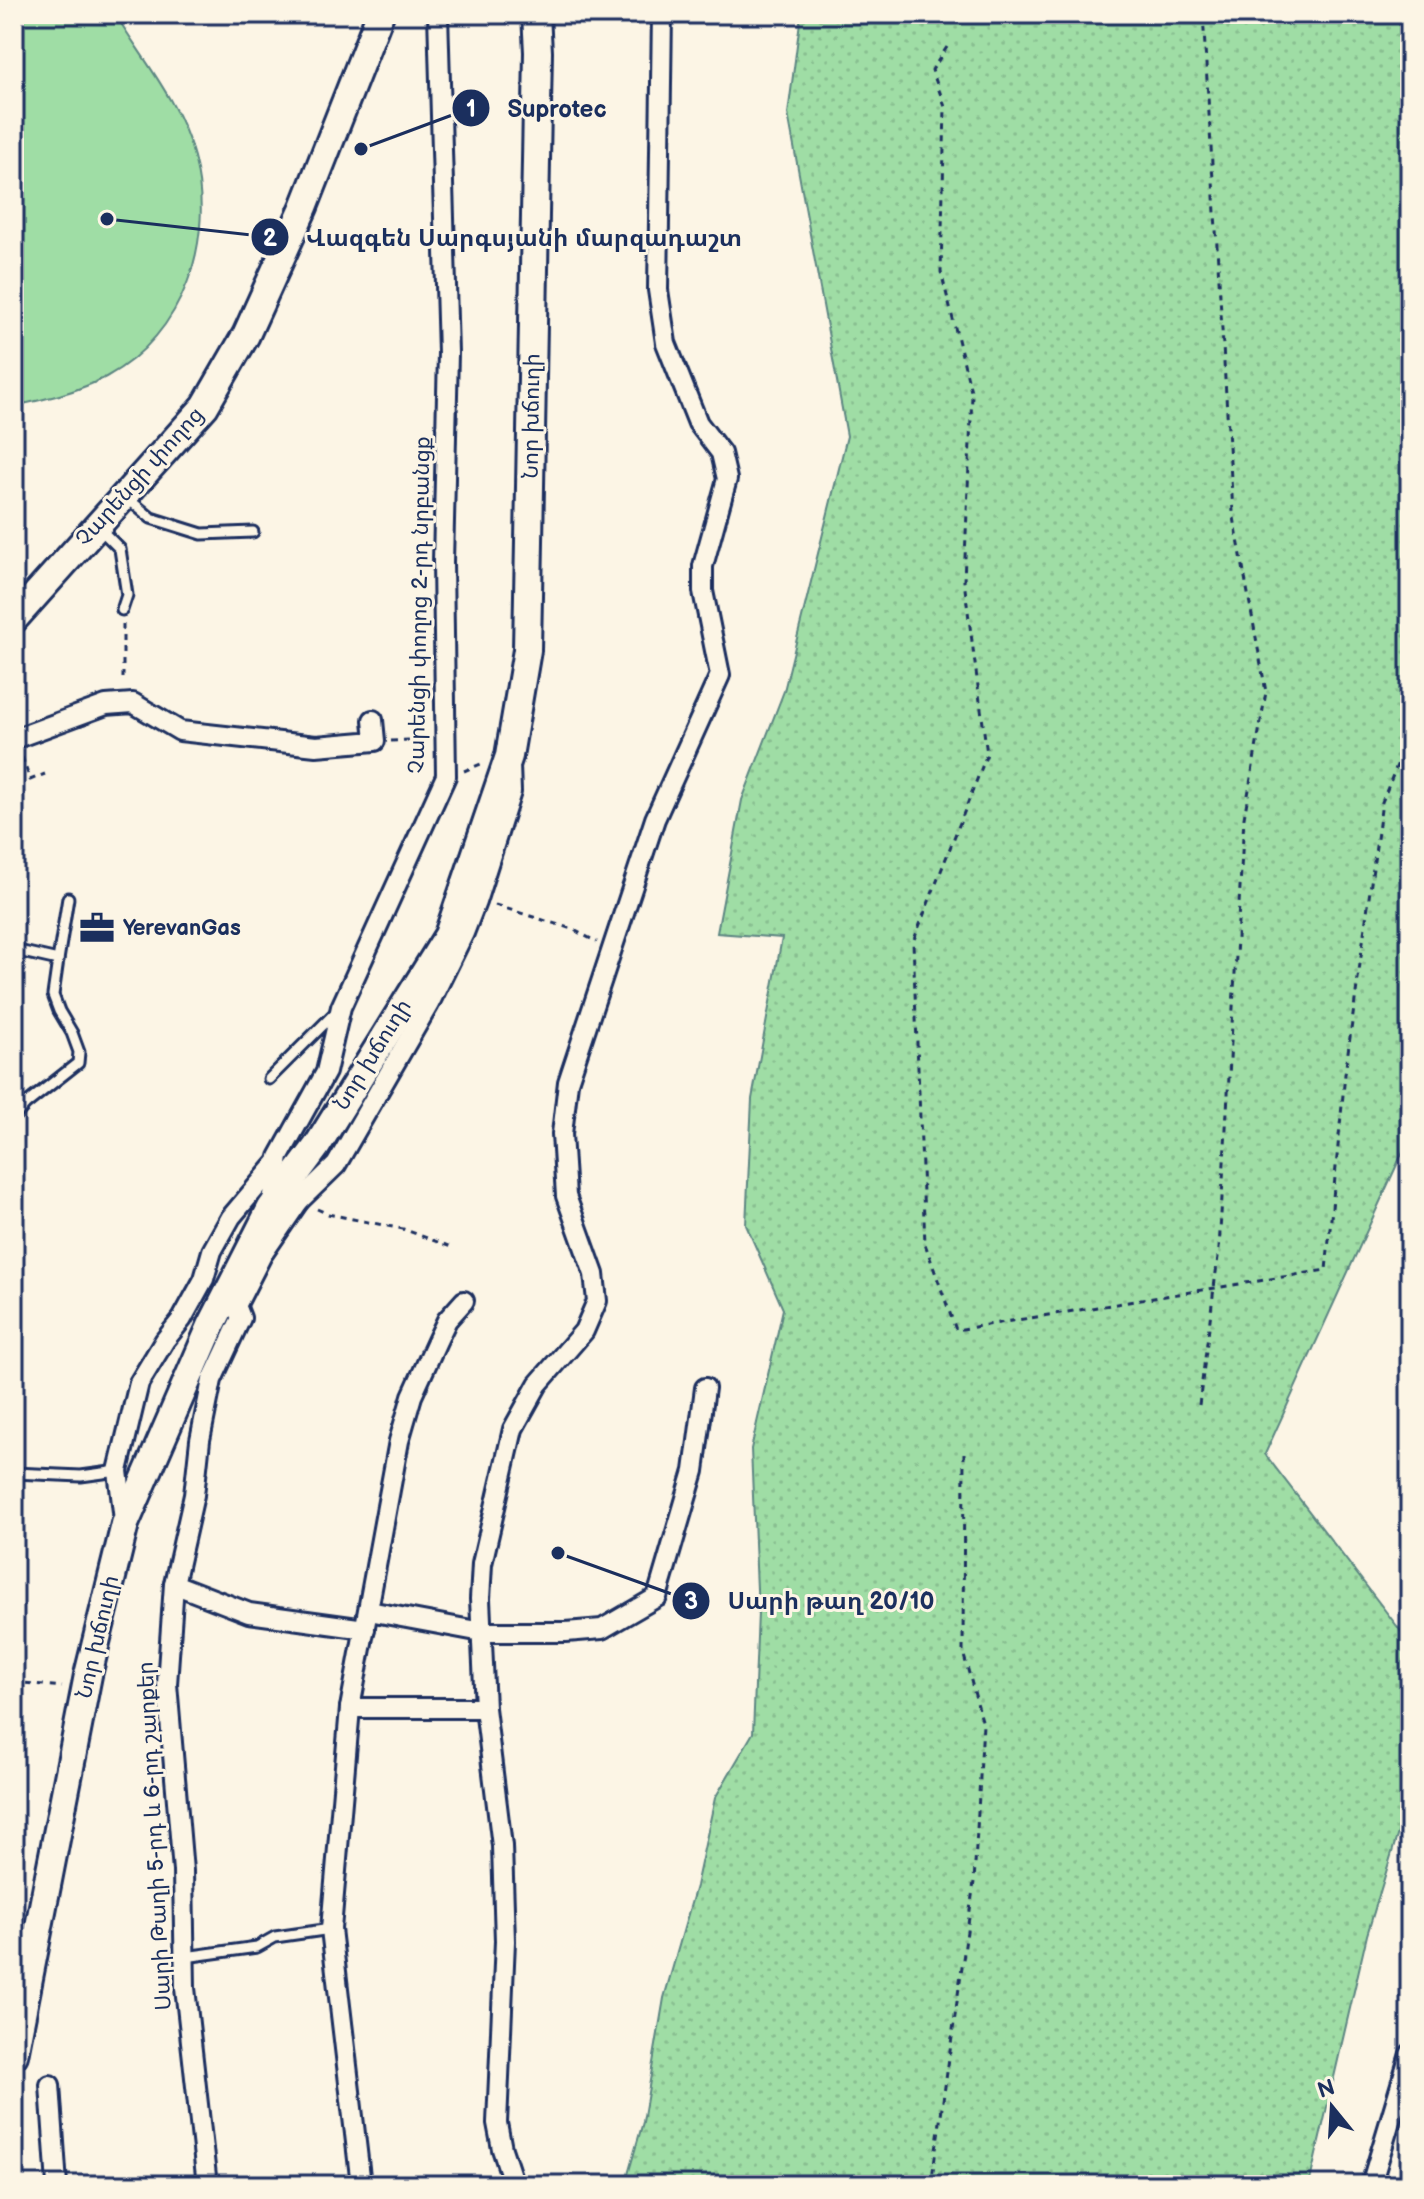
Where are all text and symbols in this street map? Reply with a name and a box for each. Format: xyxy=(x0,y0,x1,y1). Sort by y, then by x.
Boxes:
callout: Suprotec xyxy=(451,84,622,132)
text: 1 xyxy=(466,95,476,124)
text: Suprotec xyxy=(507,95,607,124)
callout: Վազգեն Սարգսյանի մարզադաշտ xyxy=(250,213,758,261)
text: 2 xyxy=(263,224,278,253)
text: Վազգեն Սարգսյանի մարզադաշտ xyxy=(306,224,742,253)
street label: Նոր խճուղի xyxy=(517,353,547,479)
street label: Չարենցի փողոց xyxy=(70,402,210,552)
street label: Չարենցի փողոց 2-րդ նրբանցք xyxy=(404,436,436,774)
office icon: YerevanGas xyxy=(78,909,116,947)
place label: YerevanGas xyxy=(123,915,241,942)
street label: Նոր խճուղի xyxy=(328,995,418,1115)
street label: Նոր խճուղի xyxy=(71,1573,125,1701)
callout: Սարի թաղ 20/10 xyxy=(671,1577,950,1625)
text: 3 xyxy=(684,1587,698,1616)
text: Սարի թաղ 20/10 xyxy=(727,1587,935,1616)
street label: Սարի Թաղի 5-րդ և 6-րդ շարքեր xyxy=(132,1661,178,2011)
north arrow xyxy=(1292,2067,1372,2147)
text: N xyxy=(1314,2074,1338,2105)

